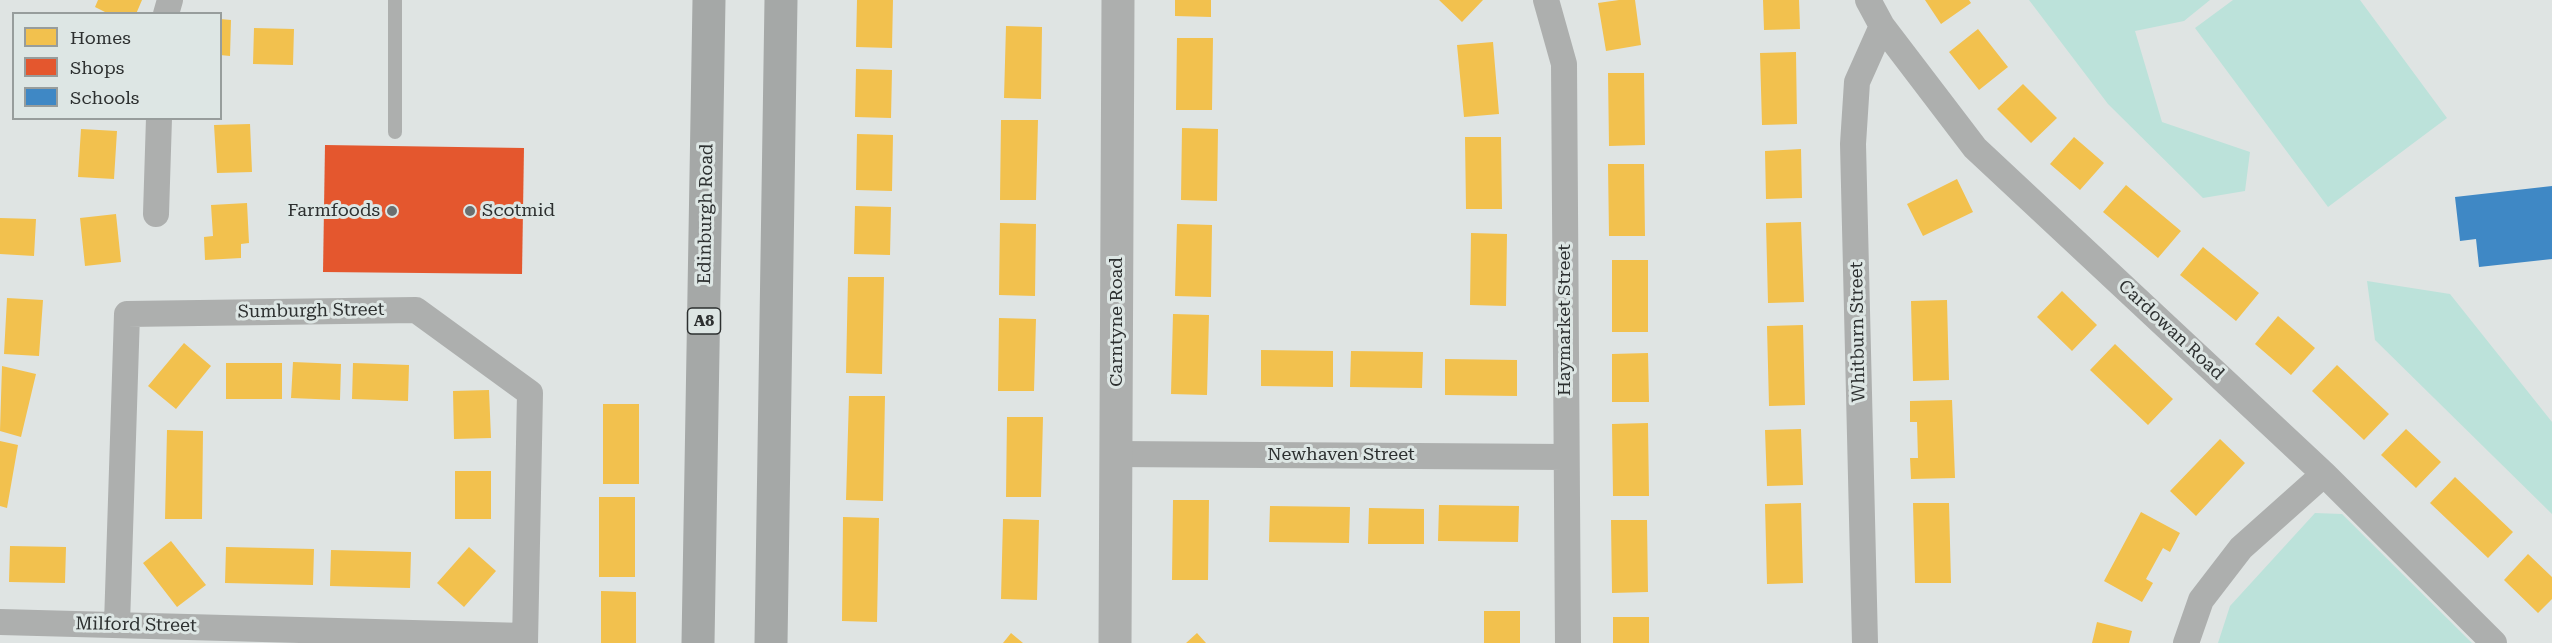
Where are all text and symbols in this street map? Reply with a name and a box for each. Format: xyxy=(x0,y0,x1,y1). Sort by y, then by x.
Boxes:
legend xyxy=(12,12,222,120)
text: Homes xyxy=(70,27,131,48)
text: Shops xyxy=(70,57,124,78)
text: Schools xyxy=(70,87,139,108)
street label: Edinburgh Road xyxy=(694,143,718,285)
place label: Farmfoods xyxy=(287,200,380,222)
place label: Scotmid xyxy=(482,200,555,222)
marker: Farmfoods xyxy=(385,204,399,218)
marker: Scotmid xyxy=(463,204,477,218)
street label: Haymarket Street xyxy=(1554,244,1576,396)
street label: Carntyne Road xyxy=(1106,257,1128,387)
street label: Whitburn Street xyxy=(1846,262,1870,402)
street label: Cardowan Road xyxy=(2114,275,2228,385)
street label: Sumburgh Street xyxy=(238,299,384,323)
road number: A8 xyxy=(688,308,720,334)
street label: Newhaven Street xyxy=(1267,444,1415,466)
street label: Milford Street xyxy=(75,613,197,637)

